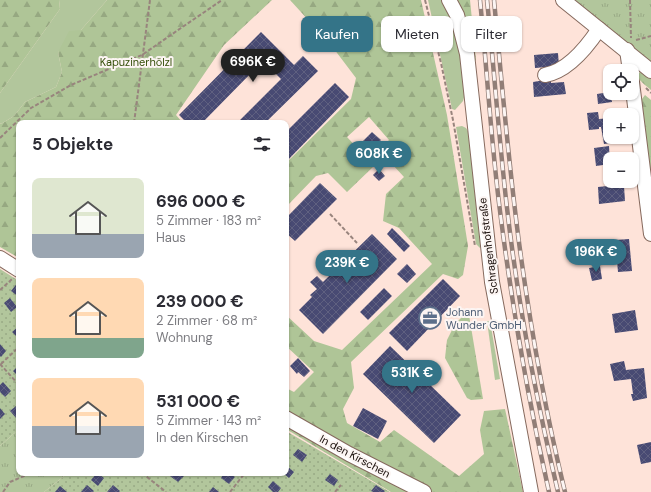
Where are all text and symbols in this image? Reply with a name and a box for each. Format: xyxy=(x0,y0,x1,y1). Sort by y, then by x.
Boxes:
chip: Kaufen xyxy=(301,16,373,52)
chip: Mieten xyxy=(381,16,453,52)
chip: Filter xyxy=(461,16,522,52)
pin: 696K € xyxy=(220,49,286,83)
text: 696K € xyxy=(230,53,276,70)
park label: Kapuzinerhölzl xyxy=(100,55,172,69)
map controls xyxy=(603,64,639,188)
button: locate xyxy=(603,64,639,100)
button: + xyxy=(603,108,639,144)
text: 5 Objekte xyxy=(32,133,113,155)
icon: filters xyxy=(251,133,273,155)
pin: 608K € xyxy=(346,141,412,175)
text: 608K € xyxy=(355,145,403,162)
button: − xyxy=(603,152,639,188)
text: 696 000 € xyxy=(156,190,245,212)
icon: home xyxy=(64,194,112,242)
street label: Schragenhofstraße xyxy=(475,197,501,295)
text: 5 Zimmer · 183 m² xyxy=(156,212,261,229)
text: Haus xyxy=(156,229,186,246)
pin: 196K € xyxy=(563,239,629,273)
text: 196K € xyxy=(574,243,618,260)
pin: 239K € xyxy=(314,250,380,284)
text: 239K € xyxy=(324,254,370,271)
text: 239 000 € xyxy=(156,290,244,312)
icon: home xyxy=(64,294,112,342)
office icon: Johann Wunder GmbH xyxy=(417,305,443,331)
place label: Johann Wunder GmbH xyxy=(446,305,522,332)
text: 2 Zimmer · 68 m² xyxy=(156,312,257,329)
text: Wohnung xyxy=(156,329,213,346)
pin: 531K € xyxy=(379,360,445,394)
text: 531K € xyxy=(391,364,433,381)
text: 531 000 € xyxy=(156,390,240,412)
icon: home xyxy=(64,394,112,442)
text: 5 Zimmer · 143 m² xyxy=(156,412,261,429)
text: In den Kirschen xyxy=(156,429,248,446)
street label: In den Kirschen xyxy=(317,431,393,481)

